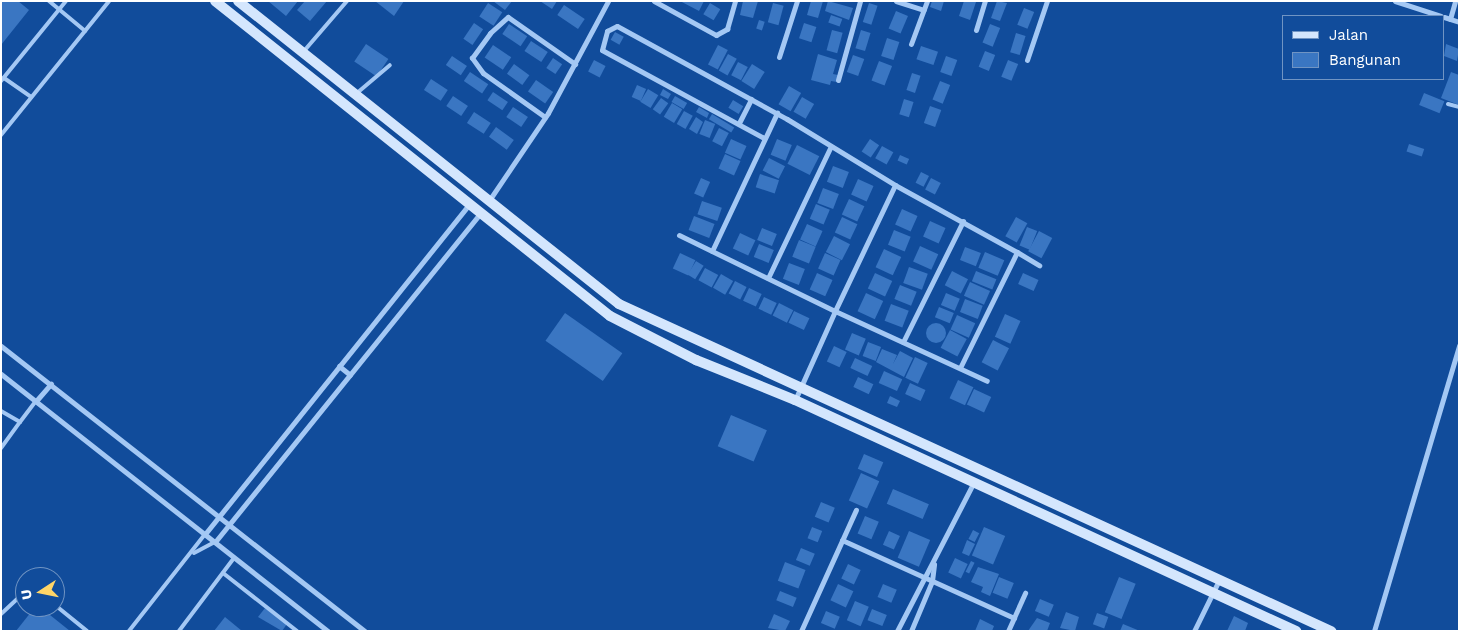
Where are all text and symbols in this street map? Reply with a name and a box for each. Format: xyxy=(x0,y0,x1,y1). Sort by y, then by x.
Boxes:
legend xyxy=(1282,15,1445,80)
text: Jalan xyxy=(1329,26,1368,44)
text: Bangunan xyxy=(1329,51,1401,69)
north arrow xyxy=(15,567,65,617)
text: U xyxy=(17,588,35,601)

